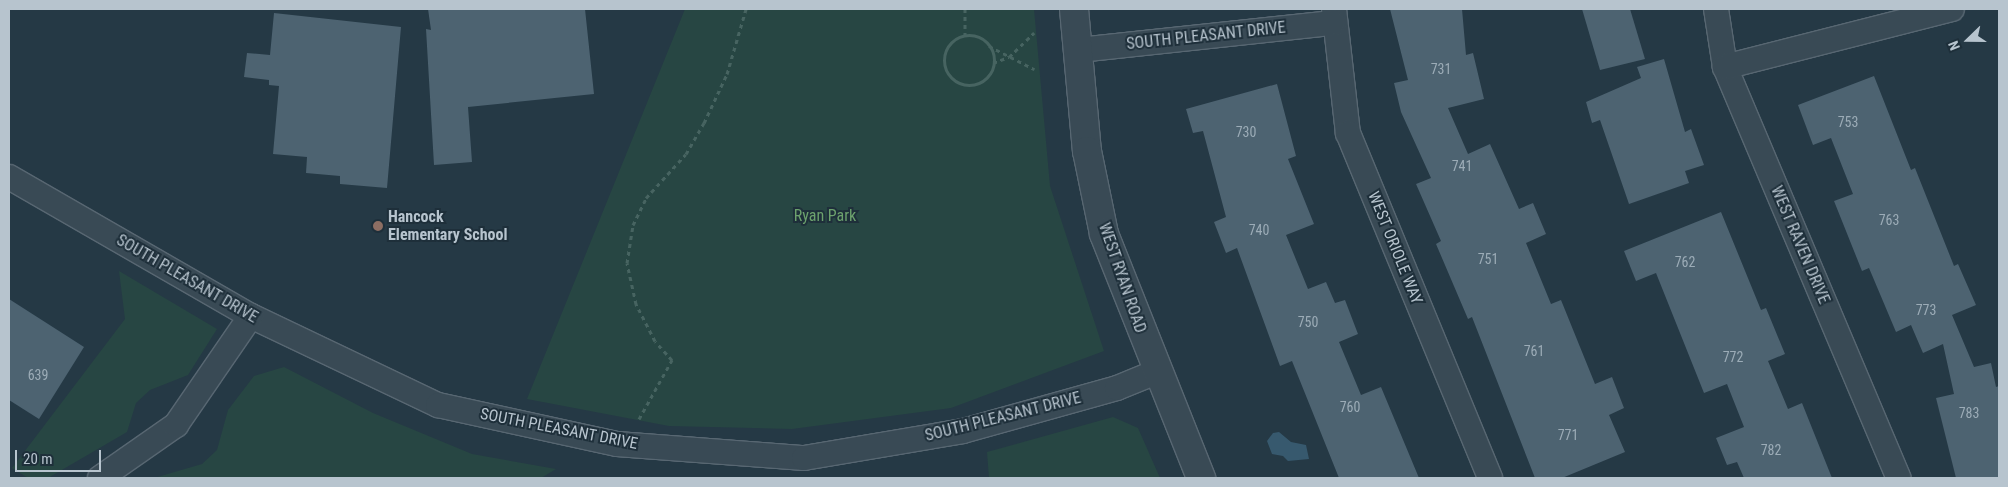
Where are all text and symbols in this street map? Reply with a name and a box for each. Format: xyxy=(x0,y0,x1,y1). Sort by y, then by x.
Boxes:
north arrow xyxy=(1943,15,1993,65)
street label: SOUTH PLEASANT DRIVE xyxy=(1125,18,1287,54)
text: N xyxy=(1945,39,1963,53)
house number: 731 xyxy=(1431,61,1451,77)
house number: 753 xyxy=(1838,114,1858,130)
house number: 730 xyxy=(1236,124,1256,140)
house number: 741 xyxy=(1452,158,1472,174)
street label: WEST RAVEN DRIVE xyxy=(1766,183,1834,307)
street label: WEST ORIOLE WAY xyxy=(1364,189,1426,307)
park label: Ryan Park xyxy=(794,206,856,226)
place label: Hancock Elementary School xyxy=(388,207,507,245)
house number: 763 xyxy=(1879,212,1899,228)
marker: Hancock Elementary School xyxy=(372,220,384,232)
street label: WEST RYAN ROAD xyxy=(1094,220,1150,336)
house number: 740 xyxy=(1249,222,1269,238)
street label: SOUTH PLEASANT DRIVE xyxy=(113,231,261,327)
house number: 751 xyxy=(1478,251,1498,267)
house number: 762 xyxy=(1675,254,1695,270)
house number: 773 xyxy=(1916,302,1936,318)
house number: 750 xyxy=(1298,314,1318,330)
house number: 761 xyxy=(1524,343,1544,359)
house number: 772 xyxy=(1723,349,1743,365)
house number: 639 xyxy=(28,367,48,383)
street label: SOUTH PLEASANT DRIVE xyxy=(923,388,1083,446)
house number: 760 xyxy=(1340,399,1360,415)
street label: SOUTH PLEASANT DRIVE xyxy=(479,404,639,454)
house number: 783 xyxy=(1959,405,1979,421)
house number: 771 xyxy=(1558,427,1578,443)
scale bar xyxy=(18,440,104,472)
house number: 782 xyxy=(1761,442,1781,458)
text: 20 m xyxy=(23,450,53,468)

